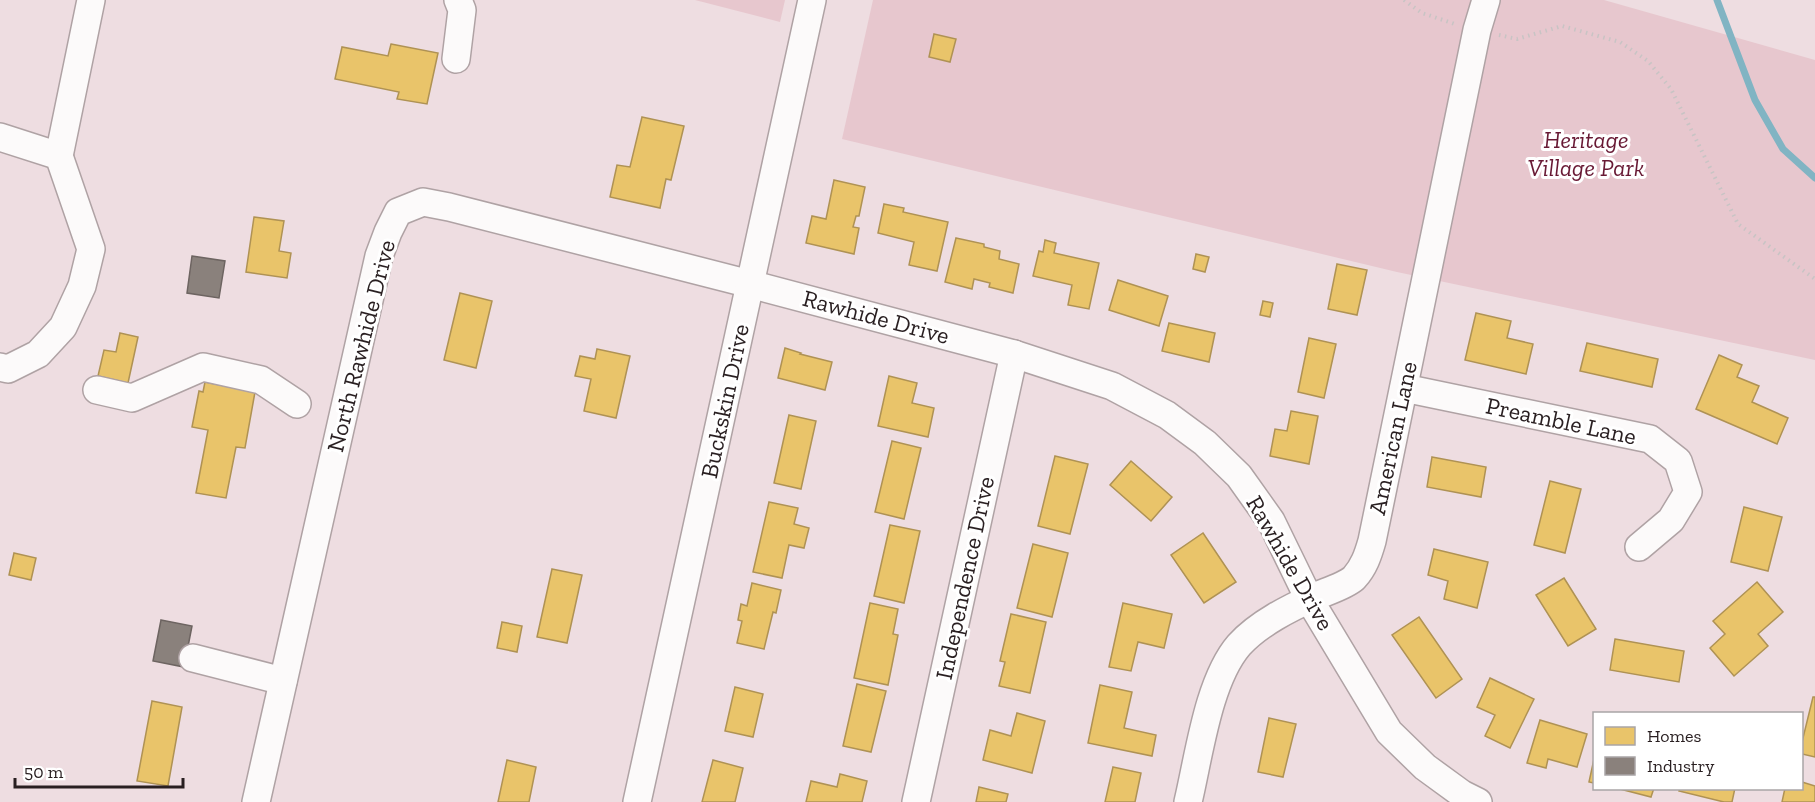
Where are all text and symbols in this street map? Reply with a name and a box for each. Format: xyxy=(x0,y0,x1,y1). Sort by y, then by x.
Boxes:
park label: Heritage Village Park xyxy=(1528,125,1645,182)
street label: North Rawhide Drive xyxy=(320,237,401,455)
street label: Rawhide Drive xyxy=(800,283,953,350)
street label: Buckskin Drive xyxy=(694,321,755,481)
street label: American Lane xyxy=(1362,359,1423,517)
street label: Preamble Lane xyxy=(1483,390,1639,451)
street label: Independence Drive xyxy=(929,474,1000,682)
street label: Rawhide Drive xyxy=(1240,490,1341,635)
legend xyxy=(1593,712,1803,790)
text: Homes xyxy=(1647,725,1701,747)
scale bar xyxy=(15,751,183,789)
text: Industry xyxy=(1647,755,1715,777)
text: 50 m xyxy=(24,761,64,783)

